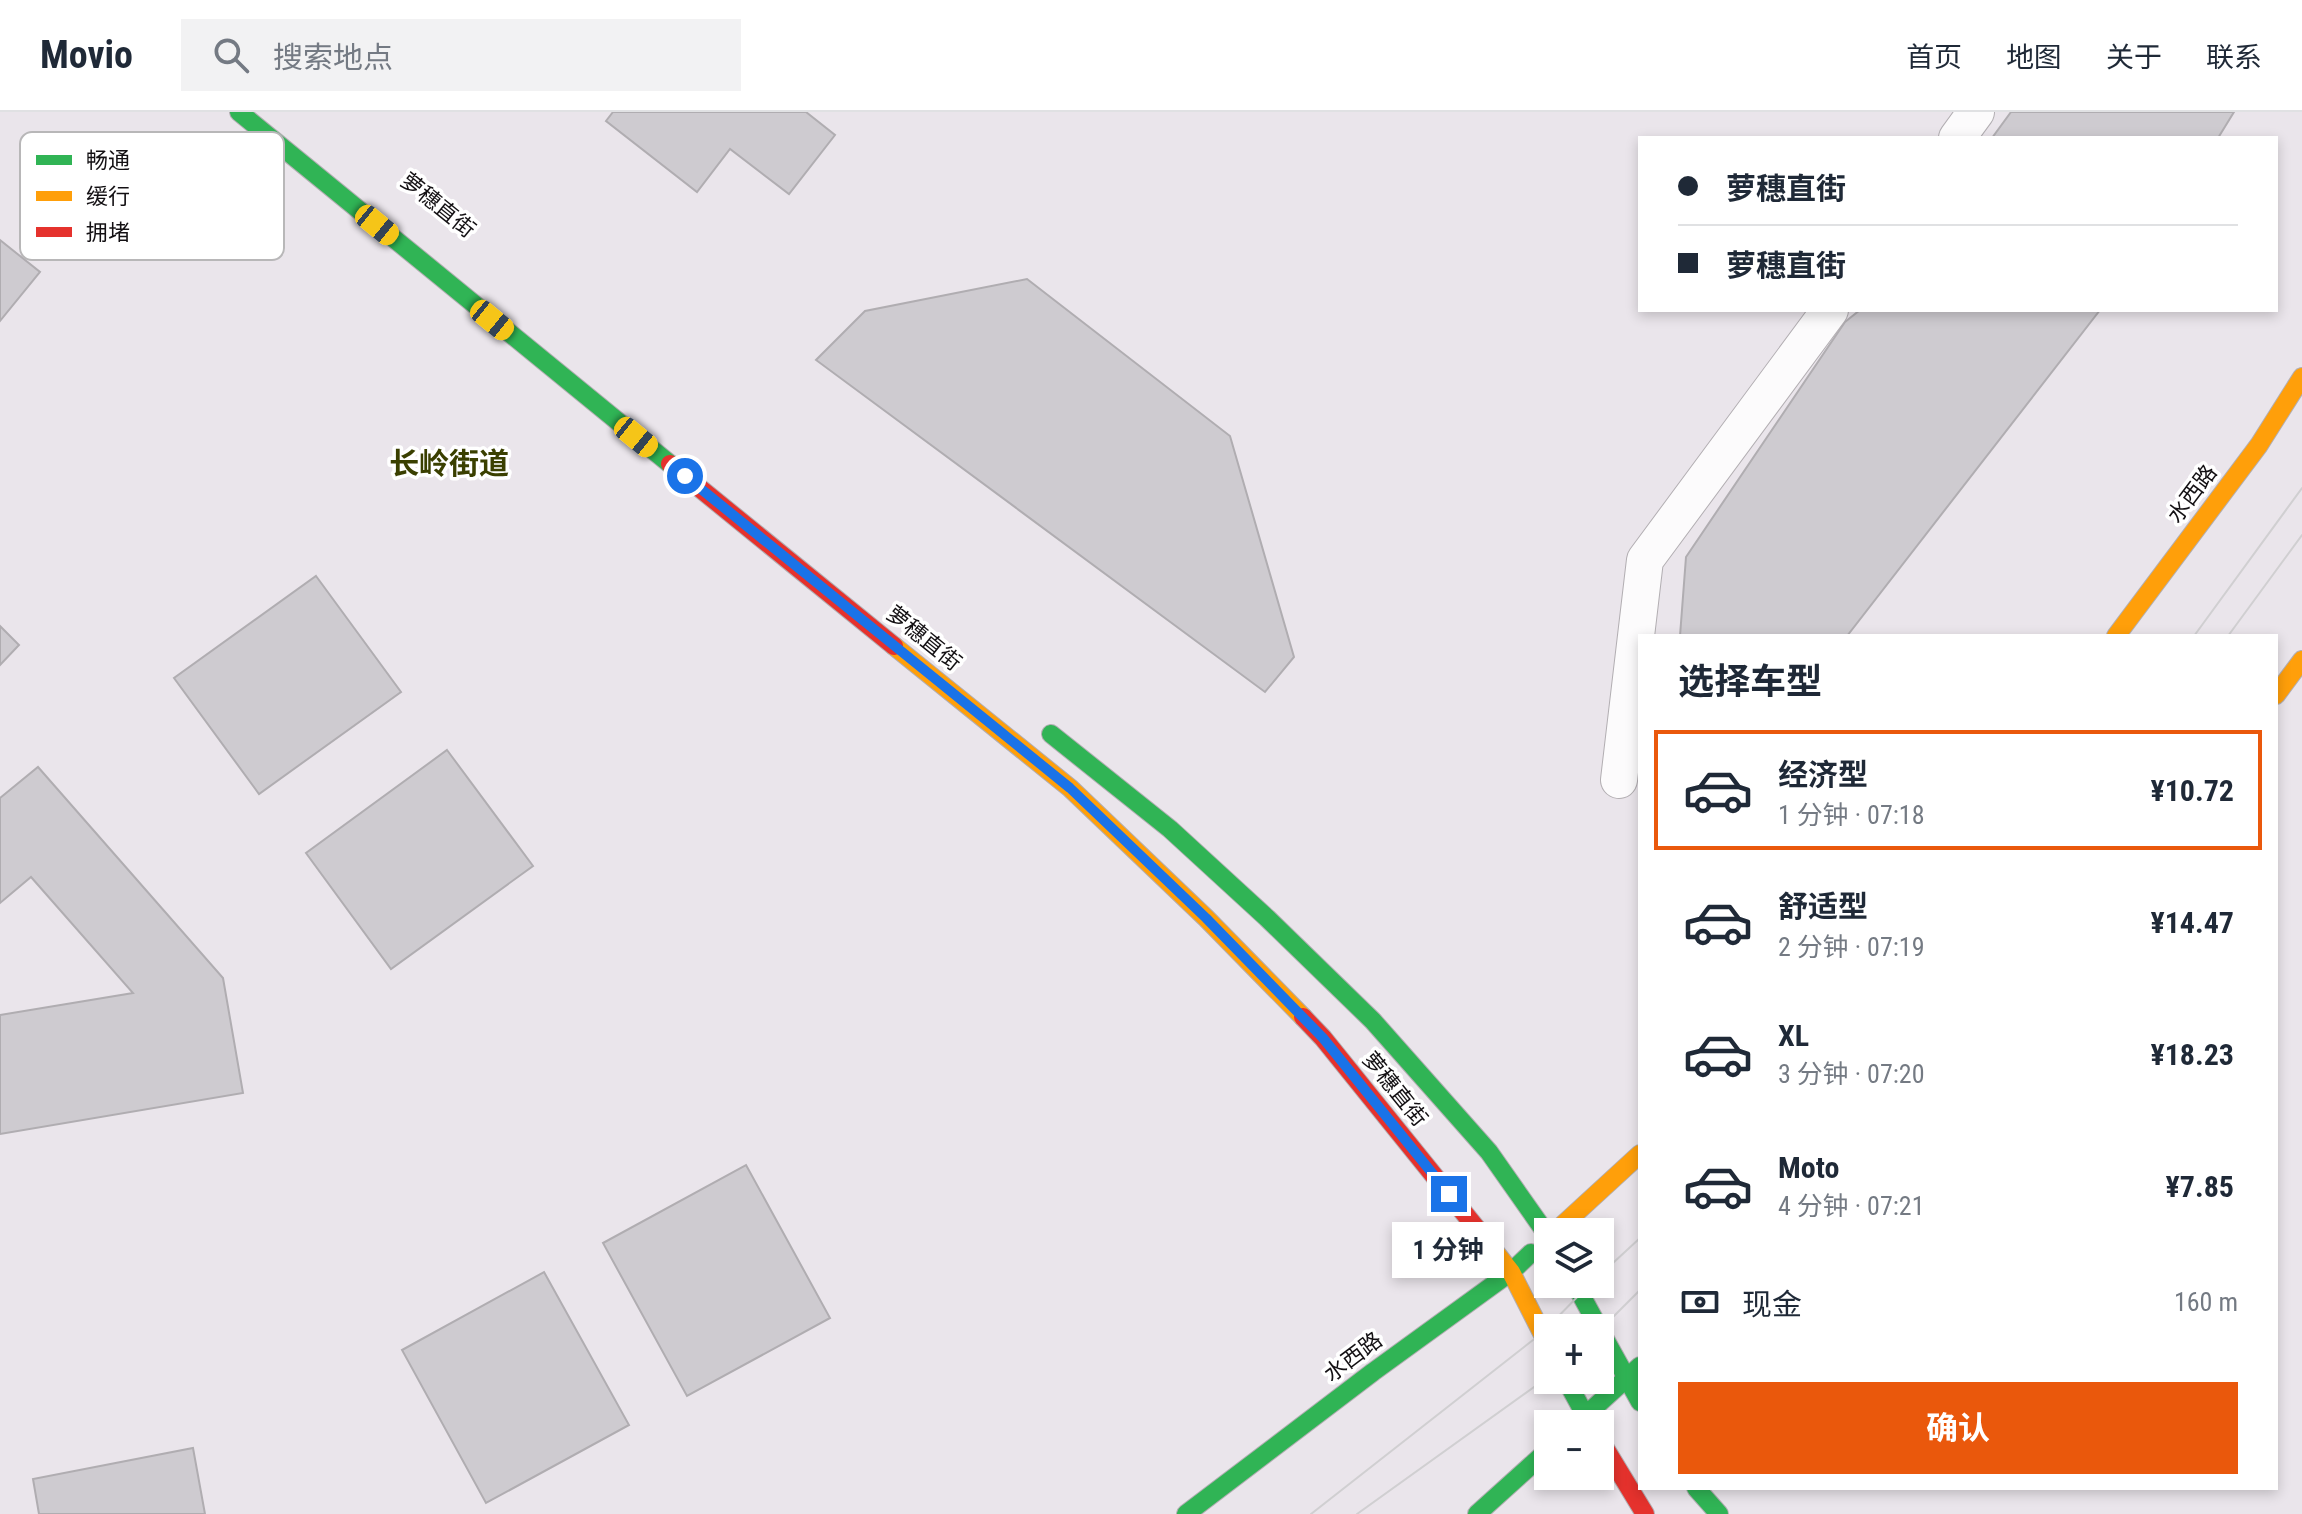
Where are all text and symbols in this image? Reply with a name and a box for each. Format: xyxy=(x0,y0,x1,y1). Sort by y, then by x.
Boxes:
search box xyxy=(181,19,741,91)
text: Movio xyxy=(40,33,133,77)
icon: search xyxy=(209,33,253,77)
text: 搜索地点 xyxy=(273,40,393,75)
text: 首页 xyxy=(1906,41,1962,74)
text: 地图 xyxy=(2006,41,2062,74)
text: 关于 xyxy=(2106,41,2162,74)
text: 联系 xyxy=(2206,41,2262,74)
legend xyxy=(20,132,284,260)
text: 畅通 xyxy=(86,148,130,173)
street label: 萝穗直街 xyxy=(396,168,480,242)
text: 萝穗直街 xyxy=(1726,171,1846,206)
text: 缓行 xyxy=(86,184,130,209)
car xyxy=(351,201,403,249)
text: 拥堵 xyxy=(86,220,130,245)
text: 萝穗直街 xyxy=(1726,248,1846,283)
car xyxy=(466,296,518,344)
car xyxy=(610,413,662,461)
district label: 长岭街道 xyxy=(389,446,509,481)
route start xyxy=(667,458,703,494)
street label: 水西路 xyxy=(2162,460,2222,528)
street label: 萝穗直街 xyxy=(882,601,966,675)
text: 选择车型 xyxy=(1678,661,1822,703)
icon: car xyxy=(1682,754,1754,826)
text: 经济型 xyxy=(1778,757,1868,792)
text: ¥10.72 xyxy=(2150,773,2234,808)
text: 1 分钟 · 07:18 xyxy=(1778,800,1924,830)
icon: car xyxy=(1682,886,1754,958)
text: 舒适型 xyxy=(1778,889,1868,924)
text: ¥14.47 xyxy=(2150,905,2234,940)
text: 2 分钟 · 07:19 xyxy=(1778,932,1924,962)
icon: car xyxy=(1682,1018,1754,1090)
text: XL xyxy=(1778,1018,1809,1053)
text: ¥18.23 xyxy=(2150,1037,2234,1072)
street label: 萝穗直街 xyxy=(1358,1047,1432,1131)
text: 3 分钟 · 07:20 xyxy=(1778,1059,1924,1089)
icon: car xyxy=(1682,1150,1754,1222)
text: Moto xyxy=(1778,1150,1839,1185)
text: ¥7.85 xyxy=(2166,1169,2234,1204)
route end xyxy=(1431,1176,1467,1212)
text: 4 分钟 · 07:21 xyxy=(1778,1191,1924,1221)
map controls xyxy=(1534,1218,1614,1490)
button: layers xyxy=(1534,1218,1614,1298)
callout: 1 分钟 xyxy=(1393,1222,1505,1278)
text: 1 分钟 xyxy=(1412,1235,1484,1265)
icon: cash xyxy=(1678,1280,1722,1324)
text: 现金 xyxy=(1742,1287,1802,1322)
text: 160 m xyxy=(2174,1287,2238,1317)
button: + xyxy=(1534,1314,1614,1394)
street label: 水西路 xyxy=(1319,1327,1387,1387)
button: 确认 xyxy=(1678,1382,2238,1474)
button: − xyxy=(1534,1410,1614,1490)

